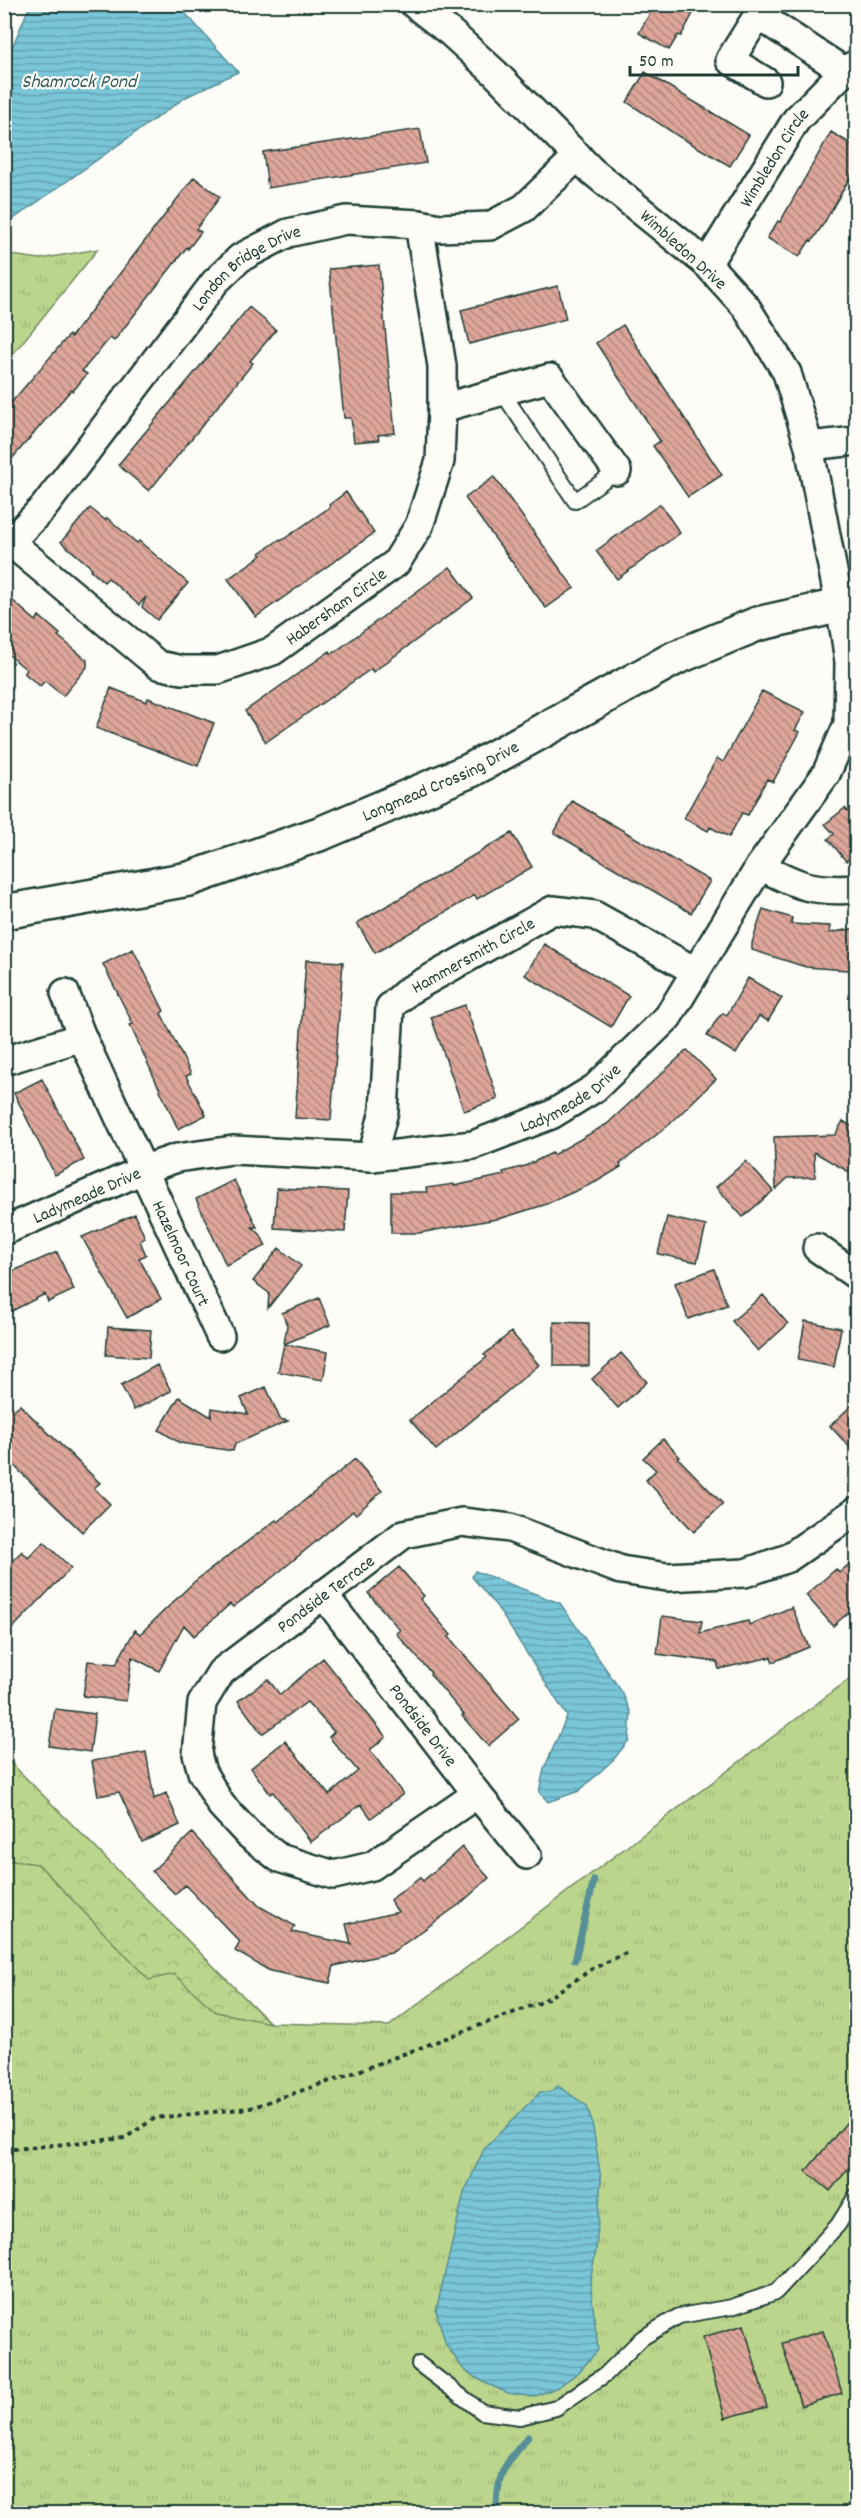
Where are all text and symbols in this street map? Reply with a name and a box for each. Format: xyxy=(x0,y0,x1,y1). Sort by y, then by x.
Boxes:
scale bar xyxy=(630,39,798,77)
text: 50 m xyxy=(639,50,674,75)
water label: Shamrock Pond xyxy=(22,69,139,97)
street label: Wimbledon Circle xyxy=(735,103,816,213)
street label: Wimbledon Drive xyxy=(633,205,731,297)
street label: London Bridge Drive xyxy=(187,220,304,317)
street label: Habersham Circle xyxy=(282,563,393,653)
street label: Longmead Crossing Drive xyxy=(359,736,524,830)
street label: Hammersmith Circle xyxy=(408,912,540,1001)
street label: Ladymeade Drive xyxy=(517,1059,628,1141)
street label: Ladymeade Drive xyxy=(29,1162,145,1232)
street label: Hazelmoor Court xyxy=(144,1197,215,1311)
street label: Pondside Terrace xyxy=(273,1550,381,1640)
street label: Pondside Drive xyxy=(382,1679,462,1773)

